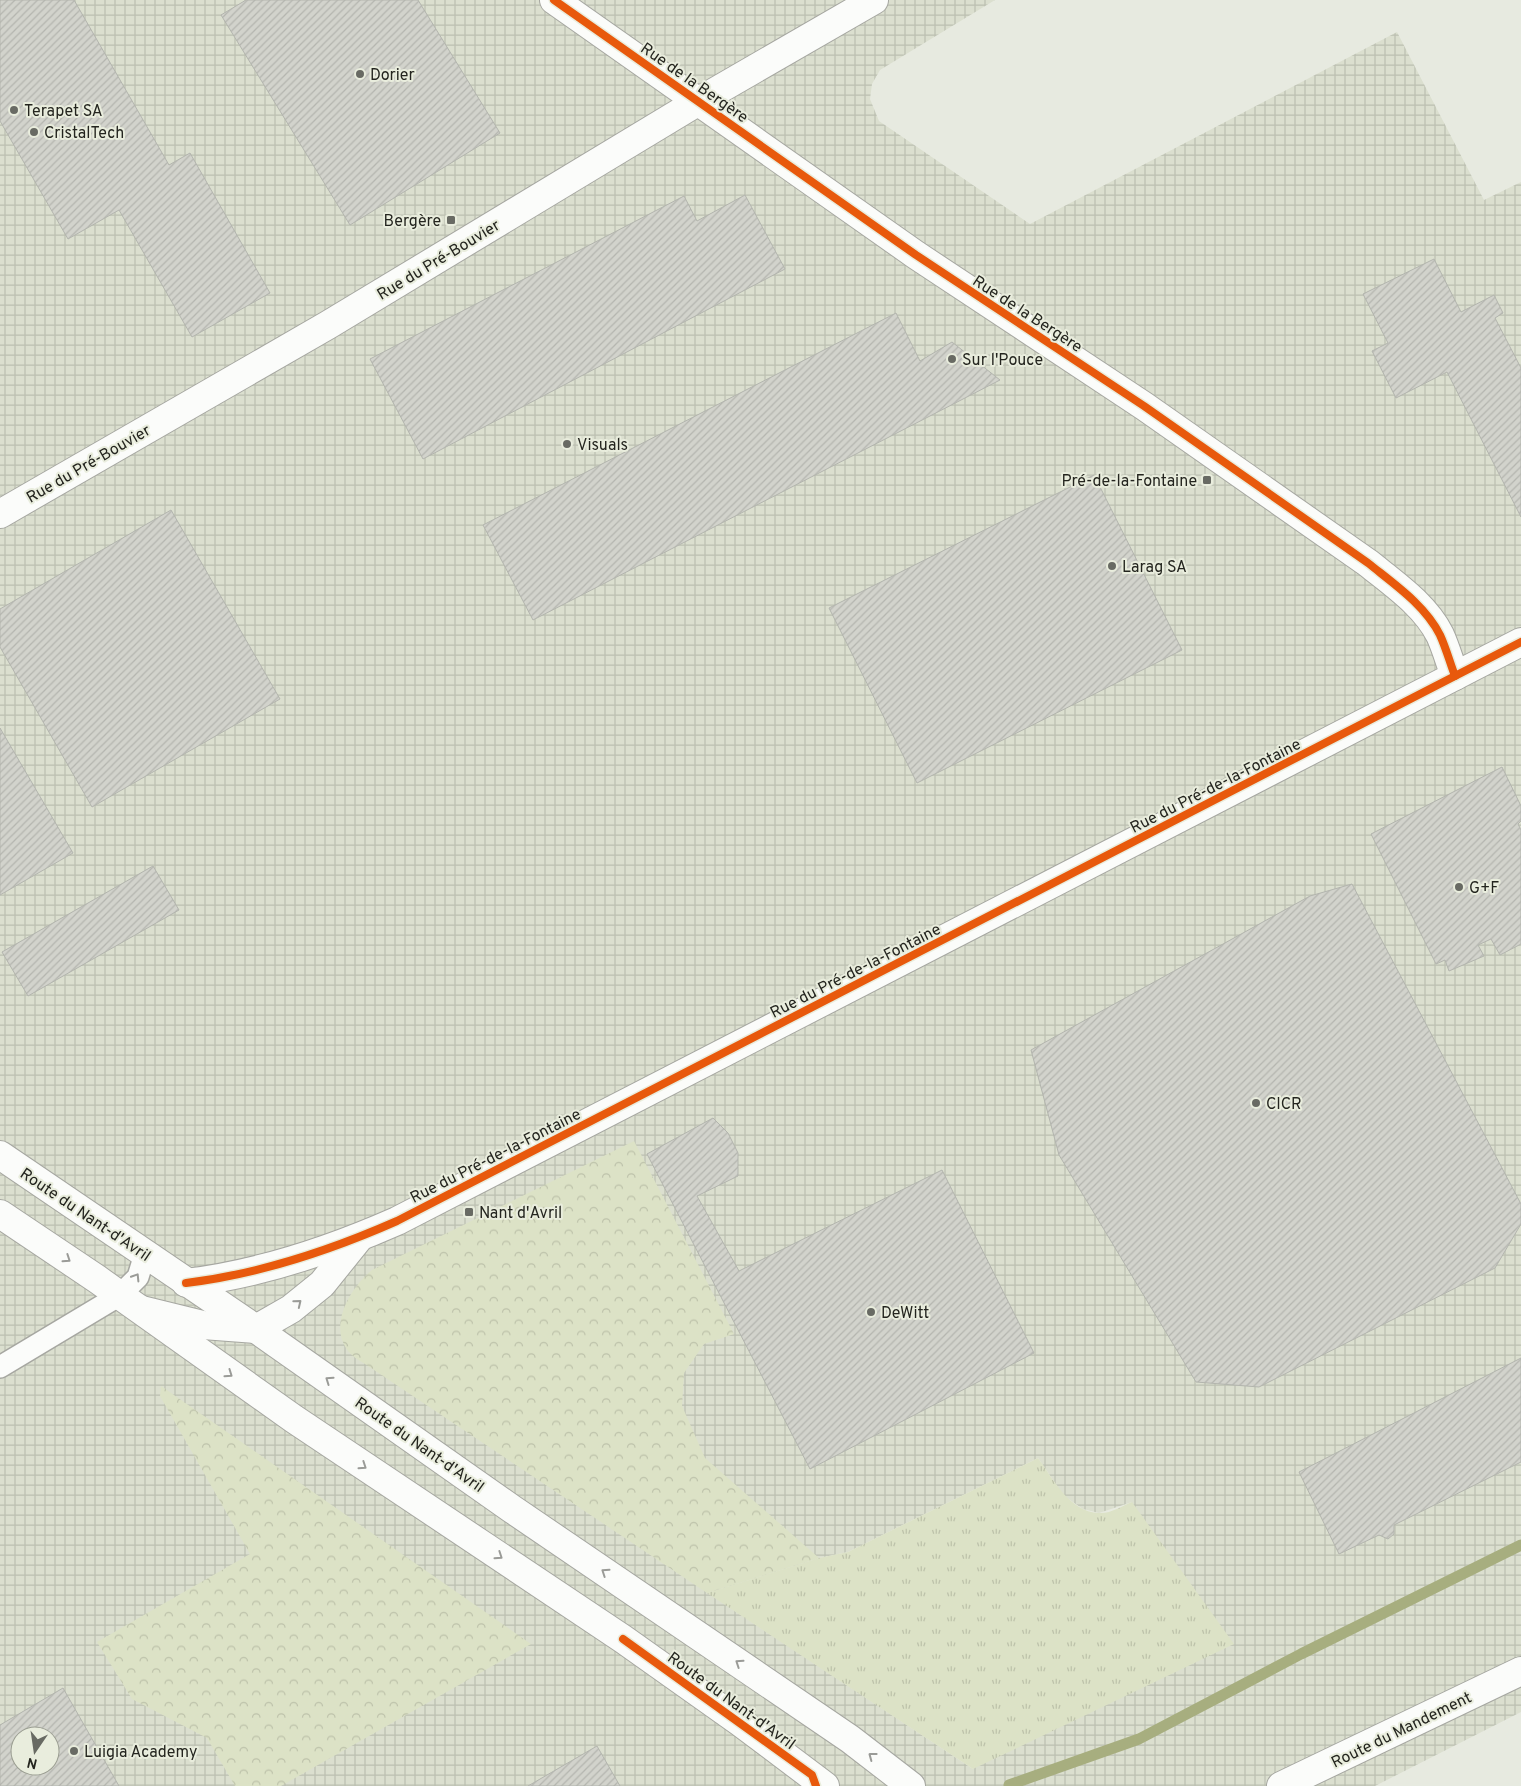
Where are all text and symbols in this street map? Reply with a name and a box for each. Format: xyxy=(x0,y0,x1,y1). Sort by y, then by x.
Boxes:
street label: Rue de la Bergère xyxy=(636,39,752,128)
place label: Dorier xyxy=(370,66,415,86)
marker: Dorier xyxy=(354,68,366,80)
place label: Terapet SA xyxy=(24,102,103,122)
marker: Terapet SA xyxy=(8,104,20,116)
place label: CristalTech xyxy=(44,124,124,144)
marker: CristalTech xyxy=(28,126,40,138)
place label: Bergère xyxy=(384,212,441,232)
marker: Bergère xyxy=(445,214,457,226)
street label: Rue du Pré-Bouvier xyxy=(374,216,504,305)
street label: Rue de la Bergère xyxy=(968,272,1086,358)
place label: Sur l'Pouce xyxy=(962,351,1043,371)
marker: Sur l'Pouce xyxy=(946,353,958,365)
street label: Rue du Pré-Bouvier xyxy=(23,421,155,508)
place label: Visuals xyxy=(577,436,628,456)
marker: Visuals xyxy=(561,438,573,450)
place label: Pré-de-la-Fontaine xyxy=(1061,472,1197,492)
marker: Pré-de-la-Fontaine xyxy=(1201,474,1213,486)
place label: Larag SA xyxy=(1122,558,1187,578)
marker: Larag SA xyxy=(1106,560,1118,572)
street label: Rue du Pré-de-la-Fontaine xyxy=(1127,735,1305,839)
place label: G+F xyxy=(1469,879,1499,899)
marker: G+F xyxy=(1453,881,1465,893)
street label: Rue du Pré-de-la-Fontaine xyxy=(767,920,945,1024)
place label: CICR xyxy=(1266,1095,1302,1115)
marker: CICR xyxy=(1250,1097,1262,1109)
street label: Rue du Pré-de-la-Fontaine xyxy=(407,1105,585,1209)
street label: Route du Nant-d'Avril xyxy=(16,1164,154,1267)
place label: Nant d'Avril xyxy=(479,1204,562,1224)
marker: Nant d'Avril xyxy=(463,1206,475,1218)
one-way arrow xyxy=(61,1253,71,1262)
one-way arrow xyxy=(129,1273,139,1282)
one-way arrow xyxy=(292,1301,301,1309)
place label: DeWitt xyxy=(881,1304,929,1324)
marker: DeWitt xyxy=(865,1306,877,1318)
one-way arrow xyxy=(224,1368,233,1377)
one-way arrow xyxy=(325,1377,335,1386)
street label: Route du Nant-d'Avril xyxy=(350,1393,487,1498)
one-way arrow xyxy=(358,1459,367,1469)
one-way arrow xyxy=(493,1550,502,1559)
one-way arrow xyxy=(601,1569,610,1578)
street label: Route du Nant-d'Avril xyxy=(663,1648,799,1755)
one-way arrow xyxy=(735,1660,745,1669)
street label: Route du Mandement xyxy=(1328,1688,1475,1773)
north arrow xyxy=(10,1726,60,1776)
place label: Luigia Academy xyxy=(84,1743,198,1763)
marker: Luigia Academy xyxy=(68,1745,80,1757)
text: N xyxy=(26,1753,39,1772)
one-way arrow xyxy=(868,1753,878,1762)

